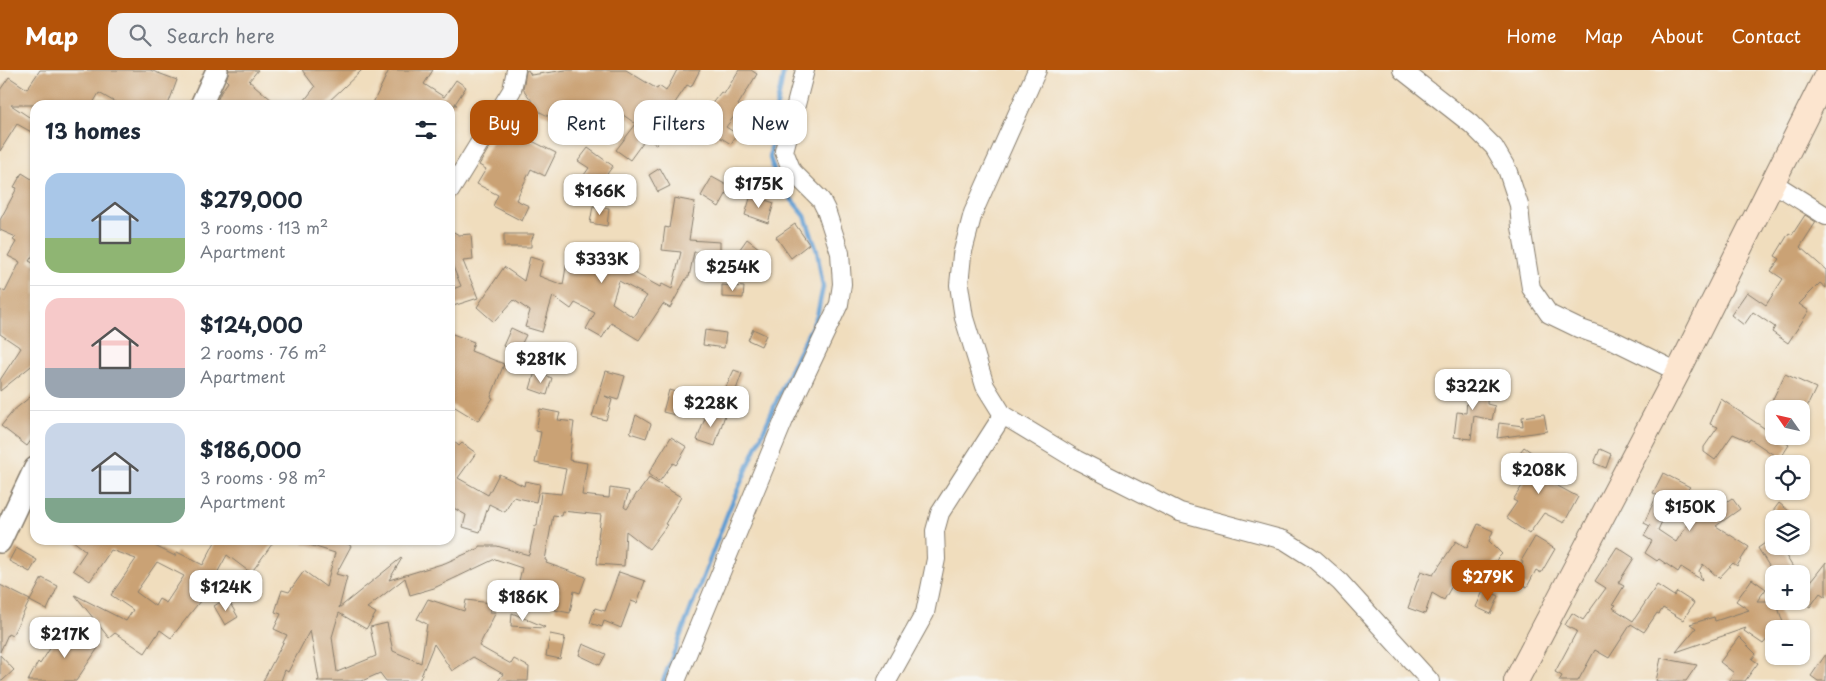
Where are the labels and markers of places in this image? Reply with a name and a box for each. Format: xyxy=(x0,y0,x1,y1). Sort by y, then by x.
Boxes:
pin: $175K xyxy=(724,166,794,209)
pin: $166K xyxy=(565,174,635,216)
pin: $333K xyxy=(567,242,637,284)
pin: $254K xyxy=(698,250,768,292)
pin: $281K xyxy=(506,342,576,384)
pin: $322K xyxy=(1438,368,1508,411)
pin: $228K xyxy=(676,386,746,428)
pin: $208K xyxy=(1504,452,1574,495)
pin: $150K xyxy=(1655,490,1725,532)
pin: $279K xyxy=(1453,560,1523,602)
pin: $124K xyxy=(191,570,261,612)
pin: $186K xyxy=(488,580,558,622)
pin: $217K xyxy=(30,616,100,659)

